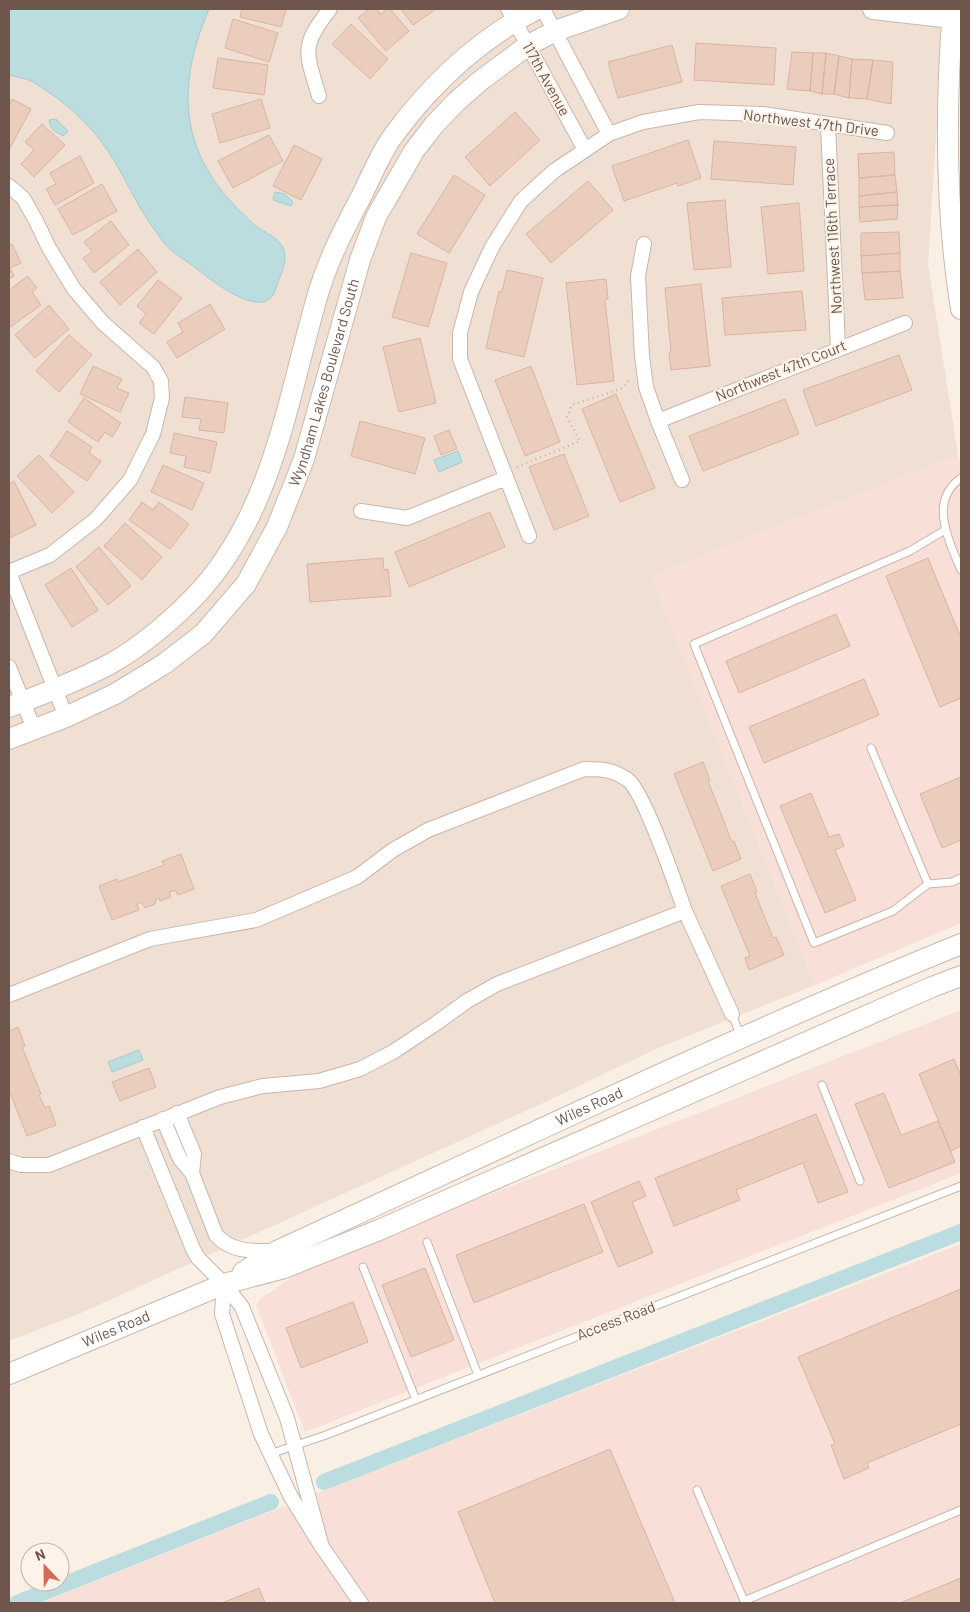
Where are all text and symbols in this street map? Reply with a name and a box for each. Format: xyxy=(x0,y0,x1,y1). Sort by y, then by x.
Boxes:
street label: 117th Avenue xyxy=(519,38,575,119)
street label: Northwest 47th Drive xyxy=(742,105,880,139)
street label: Northwest 116th Terrace xyxy=(819,158,845,314)
street label: Wyndham Lakes Boulevard South xyxy=(284,276,362,489)
street label: Northwest 47th Court xyxy=(713,336,849,405)
street label: Wiles Road xyxy=(552,1083,625,1129)
street label: Access Road xyxy=(574,1297,657,1343)
street label: Wiles Road xyxy=(79,1306,152,1350)
north arrow xyxy=(20,1542,70,1592)
text: N xyxy=(32,1545,47,1564)

